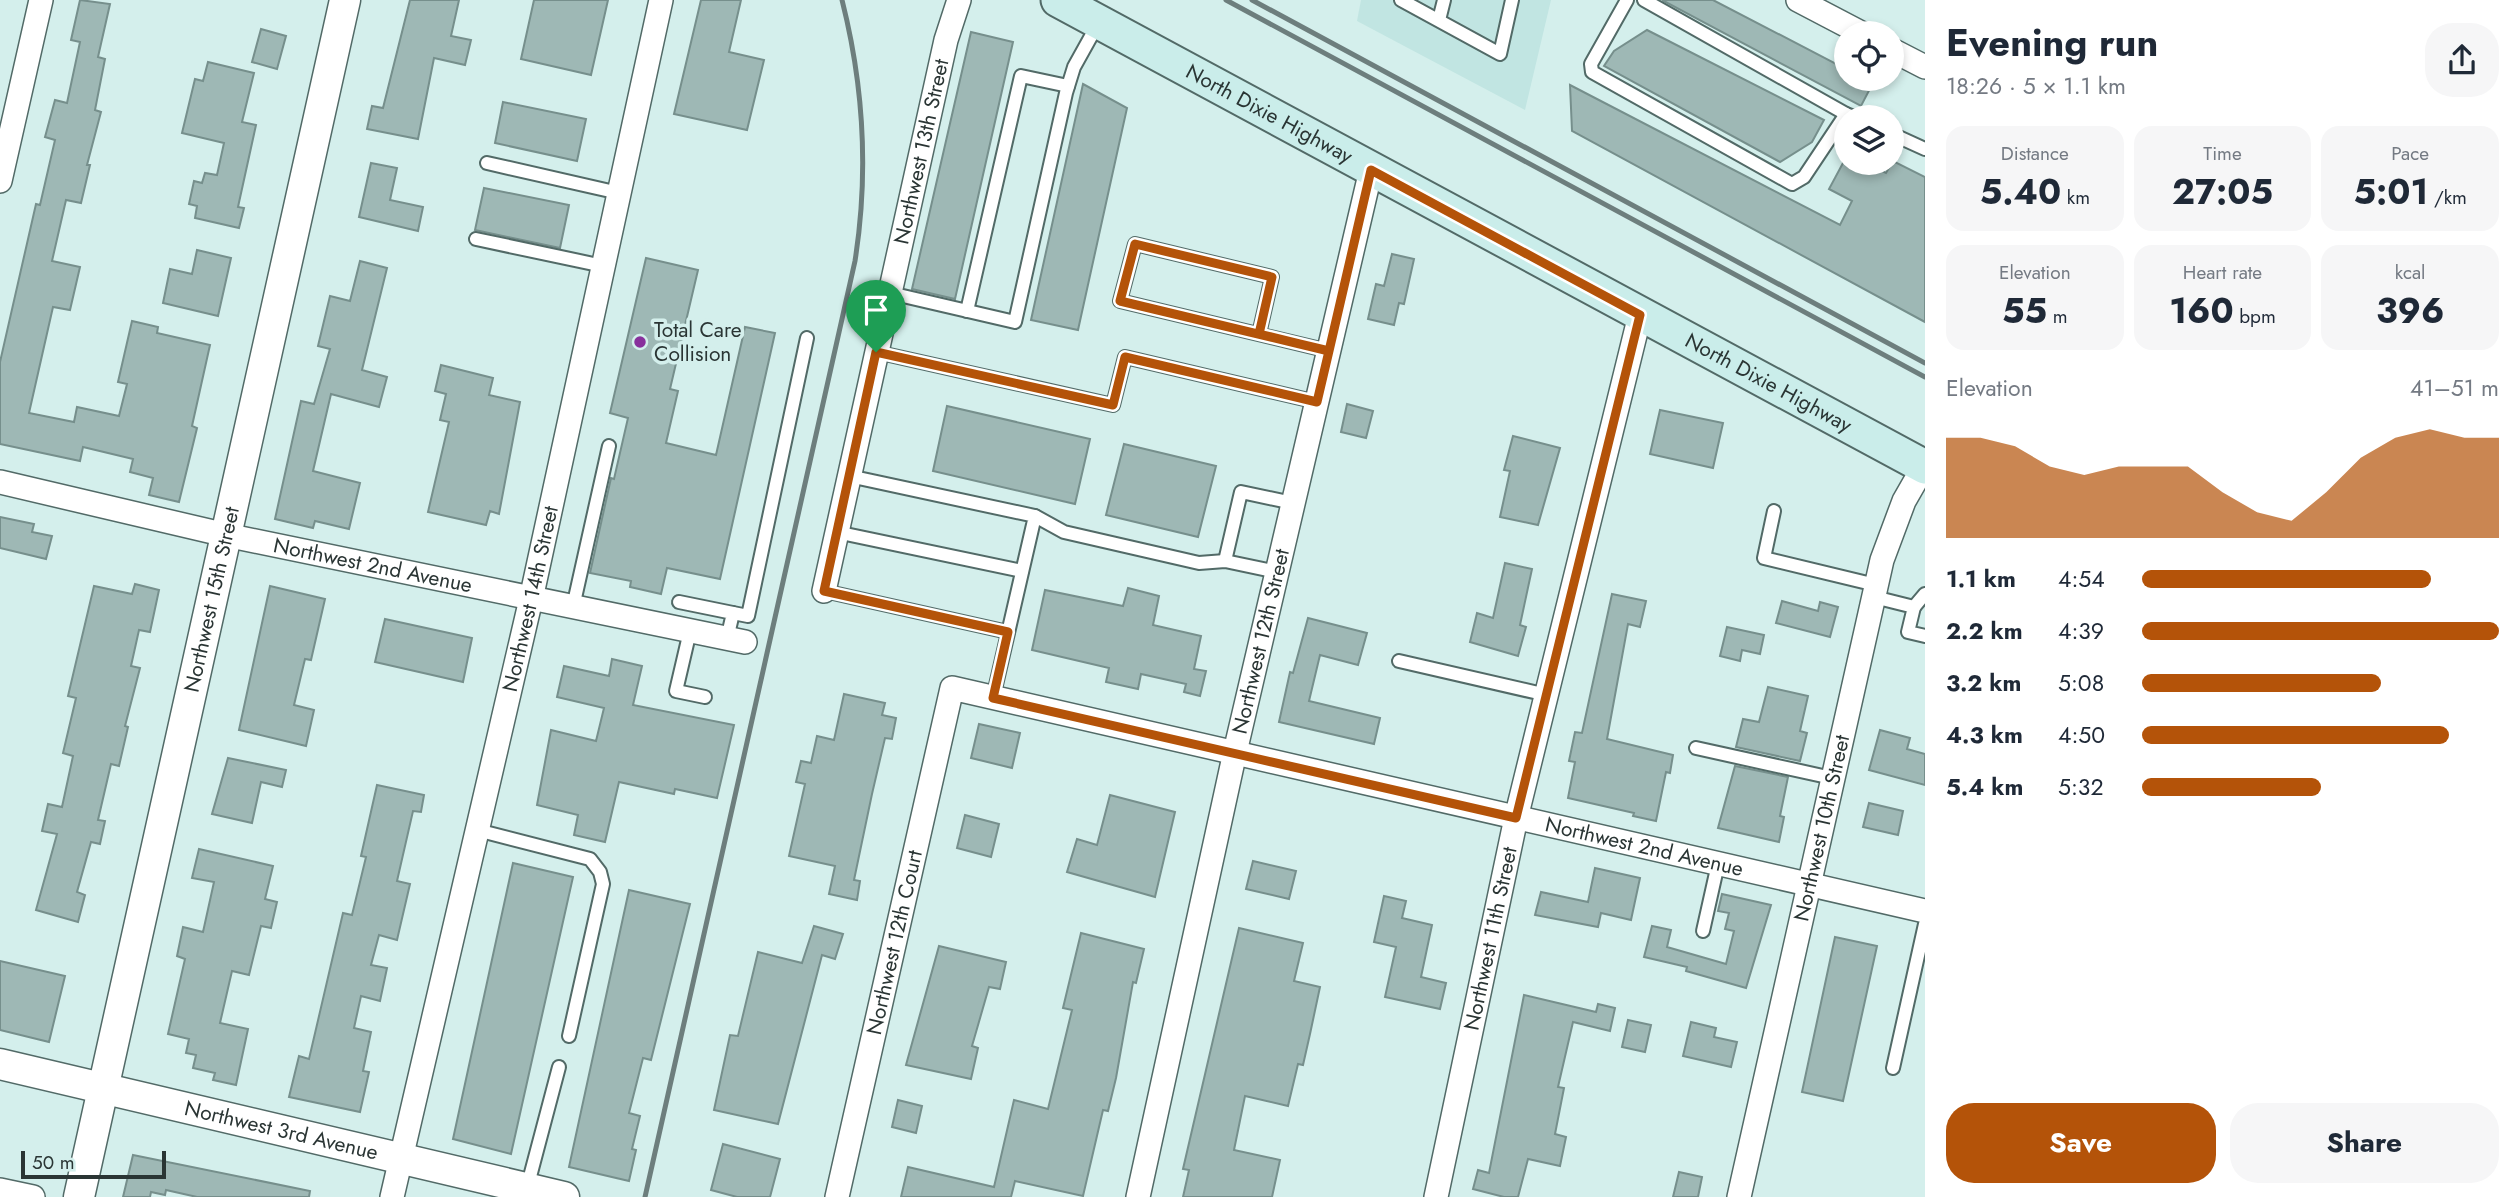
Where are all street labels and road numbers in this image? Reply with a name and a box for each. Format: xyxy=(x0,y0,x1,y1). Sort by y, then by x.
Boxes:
street label: Northwest 13th Street xyxy=(886,56,956,247)
street label: North Dixie Highway xyxy=(1181,57,1359,171)
street label: North Dixie Highway xyxy=(1680,326,1858,440)
street label: Northwest 14th Street xyxy=(495,503,566,695)
street label: Northwest 15th Street xyxy=(177,504,247,695)
street label: Northwest 2nd Avenue xyxy=(271,530,475,600)
street label: Northwest 12th Street xyxy=(1225,546,1297,737)
street label: Northwest 10th Street xyxy=(1786,732,1857,924)
street label: Northwest 2nd Avenue xyxy=(1542,809,1746,884)
street label: Northwest 11th Street xyxy=(1457,844,1525,1033)
street label: Northwest 12th Court xyxy=(859,847,930,1038)
street label: Northwest 3rd Avenue xyxy=(181,1093,381,1168)

